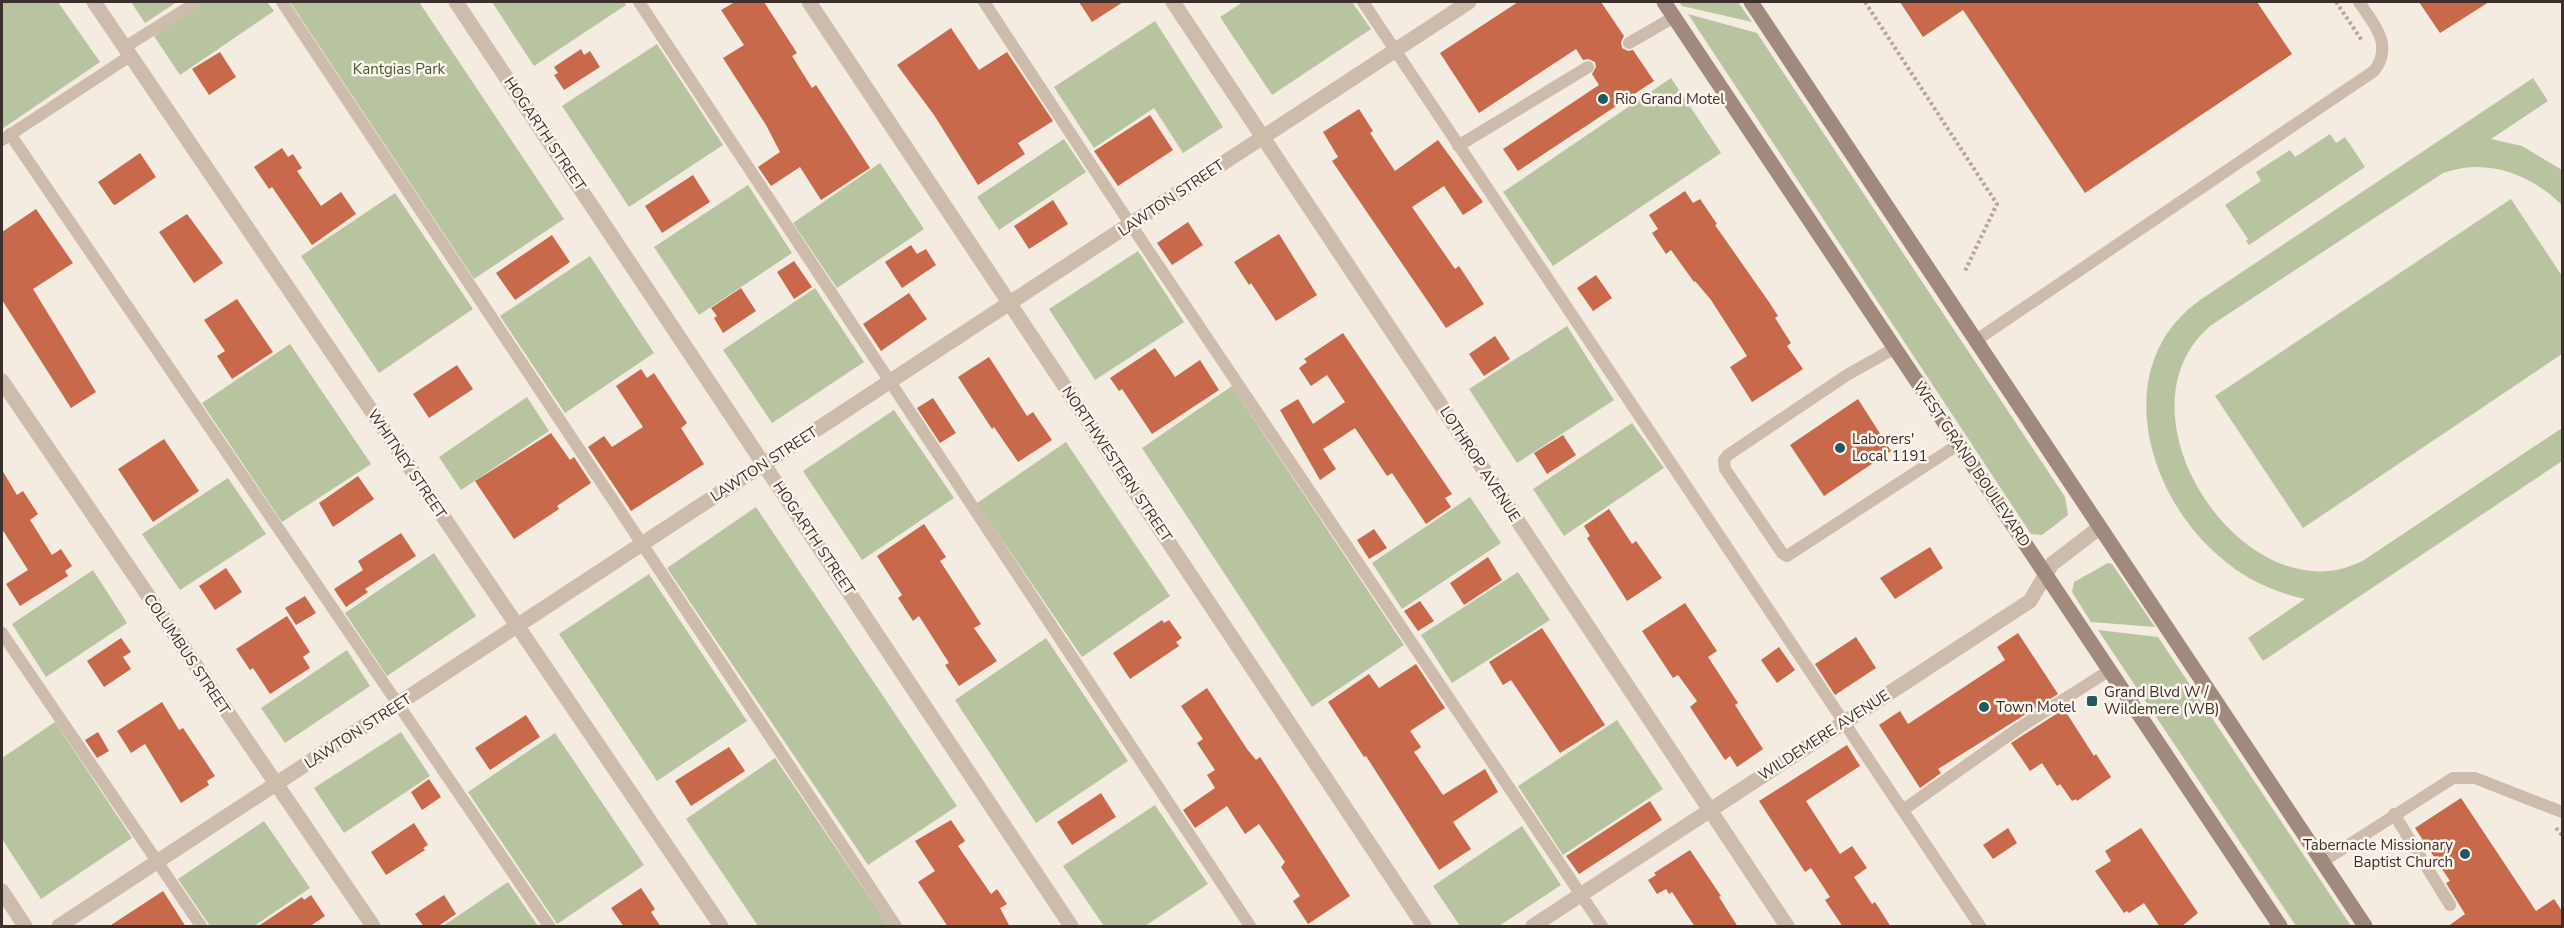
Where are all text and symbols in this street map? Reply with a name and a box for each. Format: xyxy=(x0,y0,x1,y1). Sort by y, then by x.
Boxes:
park label: Kantgias Park xyxy=(353,59,446,79)
street label: HOGARTH STREET xyxy=(499,73,591,195)
place label: Rio Grand Motel xyxy=(1615,89,1725,109)
marker: Rio Grand Motel xyxy=(1596,92,1610,106)
street label: LAWTON STREET xyxy=(1114,155,1228,241)
street label: WEST GRAND BOULEVARD xyxy=(1909,377,2035,551)
street label: NORTHWESTERN STREET xyxy=(1057,382,1177,546)
street label: LOTHROP AVENUE xyxy=(1435,403,1525,525)
street label: WHITNEY STREET xyxy=(363,405,451,523)
street label: LAWTON STREET xyxy=(707,422,821,506)
place label: Laborers' Local 1191 xyxy=(1852,429,1928,466)
marker: Laborers' Local 1191 xyxy=(1833,441,1847,455)
street label: HOGARTH STREET xyxy=(768,477,860,599)
street label: COLUMBUS STREET xyxy=(139,590,235,718)
place label: Grand Blvd W / Wildemere (WB) xyxy=(2104,682,2220,719)
street label: WILDEMERE AVENUE xyxy=(1755,685,1893,785)
street label: LAWTON STREET xyxy=(301,689,415,773)
marker: Grand Blvd W / Wildemere (WB) xyxy=(2085,694,2099,708)
place label: Town Motel xyxy=(1996,697,2076,717)
marker: Town Motel xyxy=(1977,700,1991,714)
place label: Tabernacle Missionary Baptist Church xyxy=(2303,835,2453,872)
marker: Tabernacle Missionary Baptist Church xyxy=(2458,847,2472,861)

